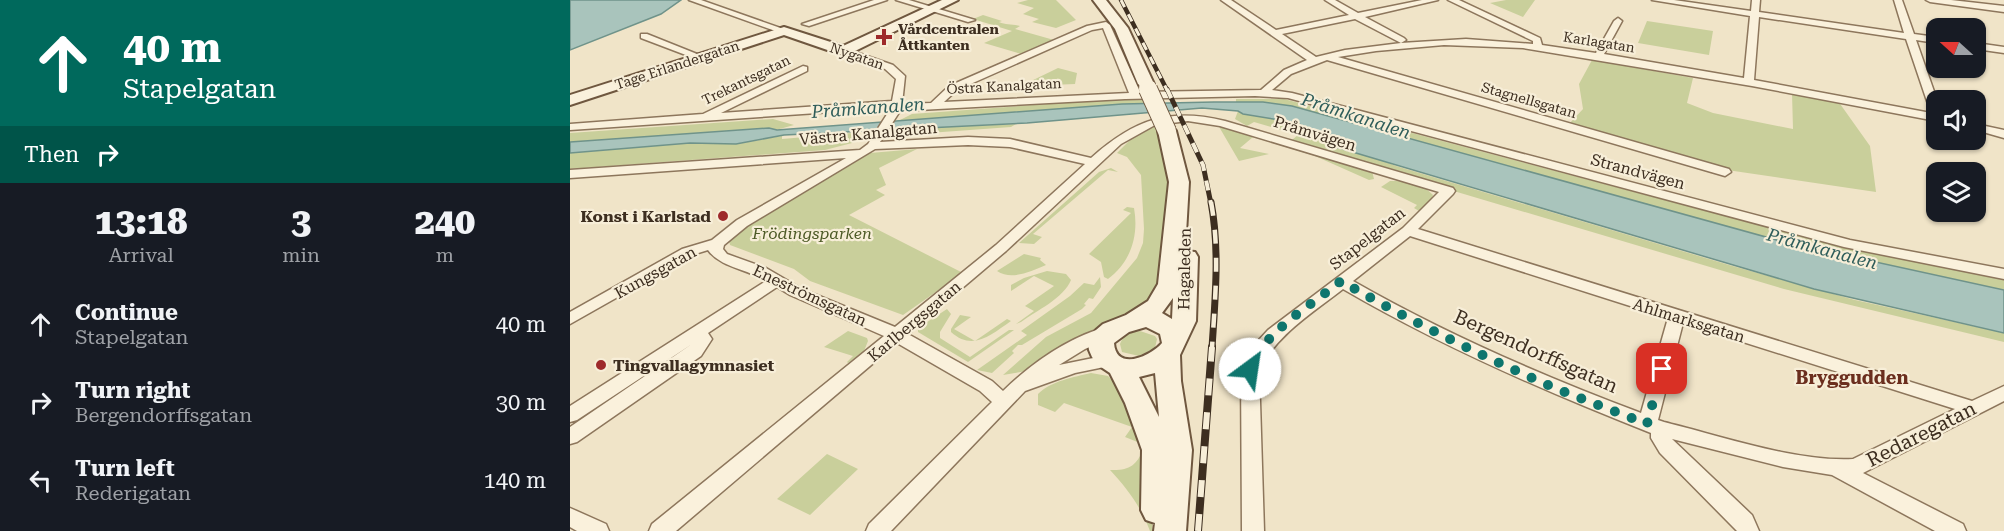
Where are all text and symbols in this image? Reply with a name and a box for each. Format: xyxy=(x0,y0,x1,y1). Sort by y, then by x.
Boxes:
north arrow xyxy=(1926,18,1986,78)
map controls xyxy=(1926,18,1986,222)
place label: Vårdcentralen Åttkanten xyxy=(898,21,1000,53)
text: 40 m xyxy=(123,23,221,72)
icon: ahead xyxy=(24,24,102,102)
marker: Vårdcentralen Åttkanten xyxy=(875,28,893,46)
street label: Karlagatan xyxy=(1562,28,1636,56)
street label: Tage Erlandergatan xyxy=(613,37,741,93)
street label: Nygatan xyxy=(828,39,886,73)
street label: Trekantsgatan xyxy=(699,52,793,108)
text: Stapelgatan xyxy=(123,73,276,105)
street label: Östra Kanalgatan xyxy=(946,75,1062,97)
street label: Stagnellsgatan xyxy=(1480,79,1578,121)
water label: Pråmkanalen xyxy=(1298,88,1413,143)
button: sound xyxy=(1926,90,1986,150)
water label: Pråmkanalen xyxy=(810,93,925,122)
street label: Pråmvägen xyxy=(1271,112,1358,155)
street label: Västra Kanalgatan xyxy=(798,118,938,149)
icon: right xyxy=(91,138,124,171)
text: Then xyxy=(24,142,79,167)
street label: Strandvägen xyxy=(1589,150,1687,193)
button: layers xyxy=(1926,162,1986,222)
text: 13:18 xyxy=(95,201,187,243)
text: 3 xyxy=(291,201,311,243)
text: 240 xyxy=(415,201,475,243)
street label: Stapelgatan xyxy=(1326,203,1409,274)
place label: Konst i Karlstad xyxy=(580,207,711,226)
marker: Konst i Karlstad xyxy=(716,209,730,223)
water label: Pråmkanalen xyxy=(1764,223,1880,273)
park label: Frödingsparken xyxy=(751,224,872,243)
street label: Hagaleden xyxy=(1174,228,1195,310)
street label: Kungsgatan xyxy=(611,242,699,303)
text: Arrival xyxy=(109,243,174,267)
text: min xyxy=(282,243,320,267)
text: m xyxy=(436,243,454,267)
street label: Eneströmsgatan xyxy=(750,261,870,330)
street label: Karlbergsgatan xyxy=(864,277,965,366)
street label: Ahlmarksgatan xyxy=(1631,294,1747,347)
text: Continue xyxy=(75,300,178,325)
street label: Bergendorffsgatan xyxy=(1450,304,1622,398)
icon: ahead xyxy=(24,308,57,341)
text: 40 m xyxy=(496,312,546,337)
text: Stapelgatan xyxy=(75,325,188,349)
position arrow xyxy=(1218,337,1282,401)
pin xyxy=(1636,343,1687,394)
icon: arrive xyxy=(1645,352,1678,385)
place label: Tingvallagymnasiet xyxy=(613,356,775,375)
marker: Tingvallagymnasiet xyxy=(594,358,608,372)
district label: Bryggudden xyxy=(1796,367,1908,388)
text: Turn right xyxy=(75,378,190,403)
icon: right xyxy=(24,386,57,419)
text: 30 m xyxy=(496,390,546,415)
street label: Redaregatan xyxy=(1862,396,1980,472)
text: Bergendorffsgatan xyxy=(75,403,252,427)
text: Turn left xyxy=(75,456,175,481)
icon: left xyxy=(24,464,57,497)
text: 140 m xyxy=(483,468,546,493)
text: Rederigatan xyxy=(75,481,191,505)

